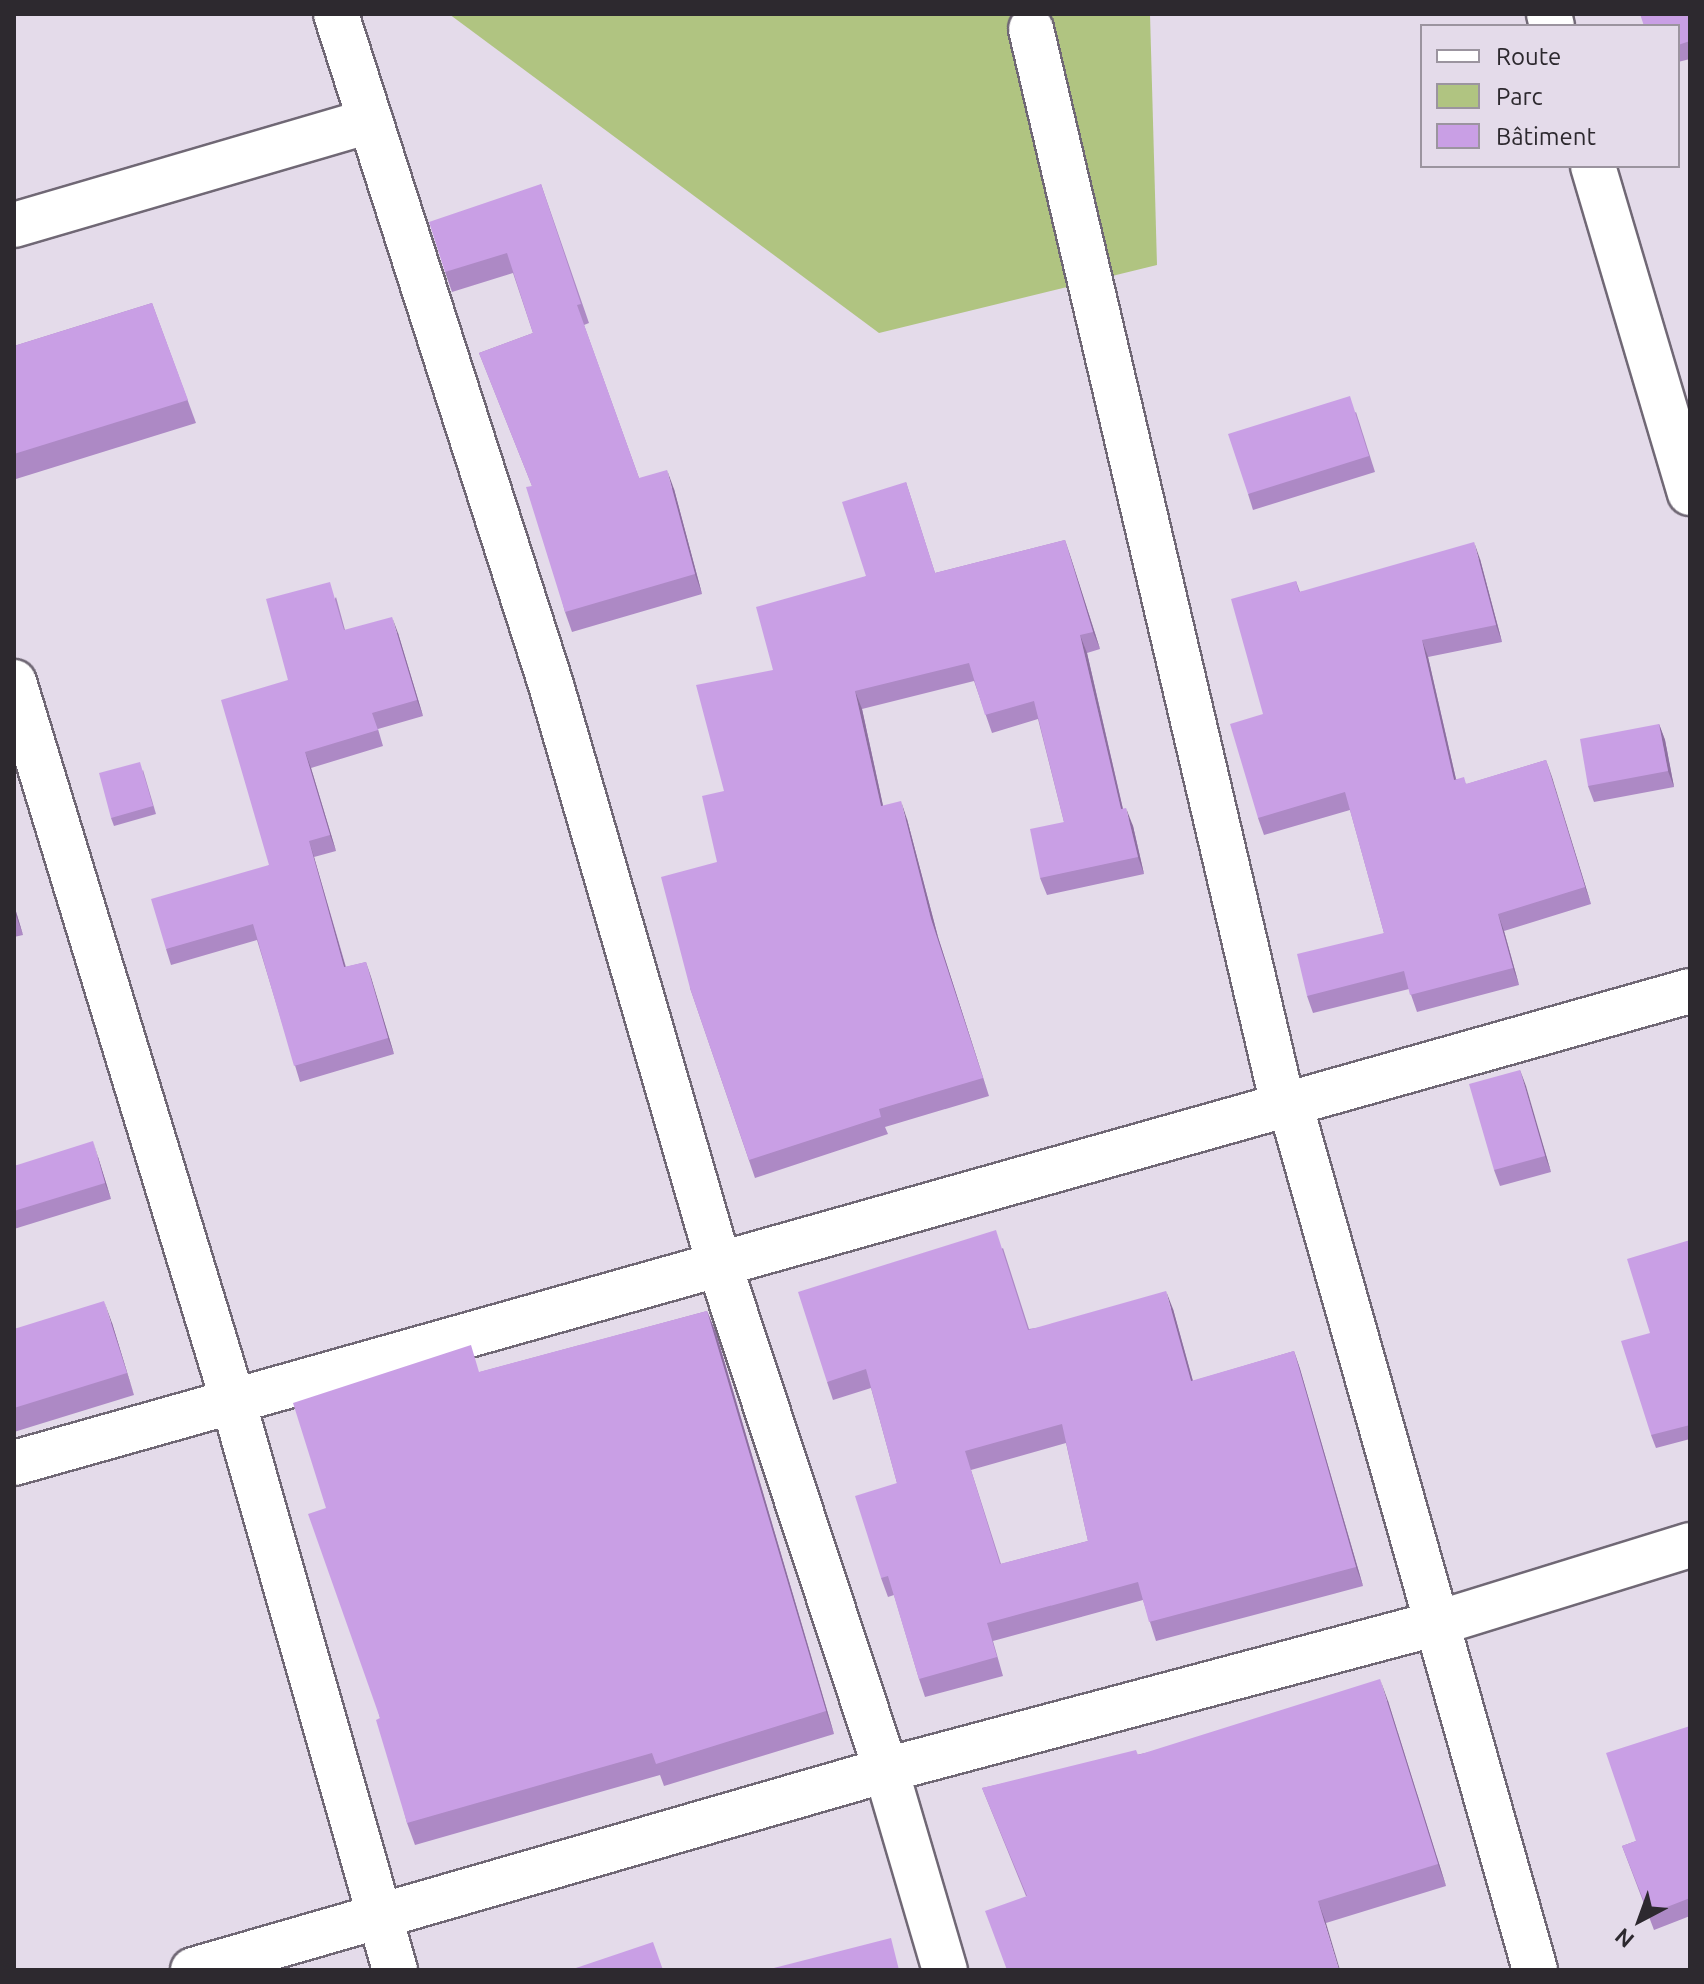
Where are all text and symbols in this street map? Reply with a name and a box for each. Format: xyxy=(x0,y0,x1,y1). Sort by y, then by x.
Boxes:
legend xyxy=(1420,24,1680,168)
text: Route xyxy=(1496,43,1561,70)
text: Parc xyxy=(1496,83,1543,110)
text: Bâtiment xyxy=(1496,123,1596,150)
north arrow xyxy=(1600,1880,1680,1960)
text: N xyxy=(1610,1924,1638,1953)

